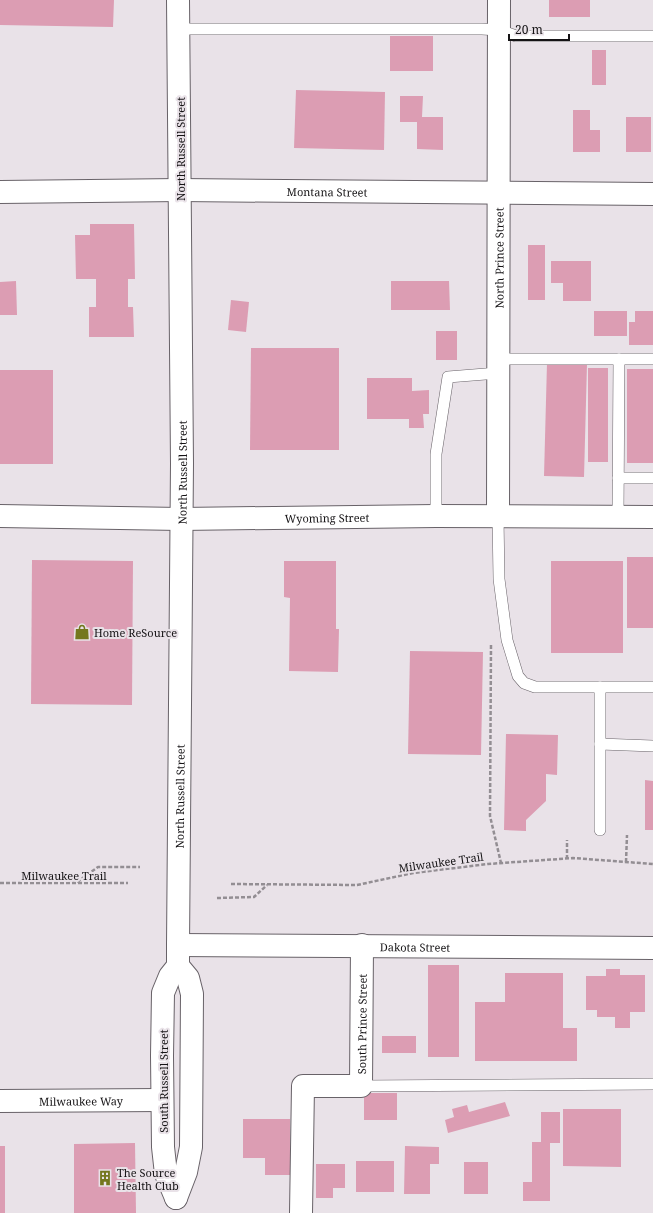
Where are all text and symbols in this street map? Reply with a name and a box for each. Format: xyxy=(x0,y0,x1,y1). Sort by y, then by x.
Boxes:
scale bar xyxy=(509,16,569,42)
text: 20 m xyxy=(515,21,543,38)
street label: North Russell Street xyxy=(173,97,188,201)
street label: Montana Street xyxy=(287,183,368,199)
street label: North Prince Street xyxy=(491,207,506,309)
street label: North Russell Street xyxy=(174,420,190,525)
street label: Wyoming Street xyxy=(285,509,370,525)
shop icon: Home ReSource xyxy=(73,623,91,641)
place label: Home ReSource xyxy=(94,625,177,640)
street label: North Russell Street xyxy=(171,744,187,849)
street label: Milwaukee Trail xyxy=(398,849,485,875)
street label: Milwaukee Trail xyxy=(21,868,107,883)
street label: Dakota Street xyxy=(380,939,450,954)
street label: South Prince Street xyxy=(354,974,369,1074)
street label: South Russell Street xyxy=(156,1029,171,1133)
street label: Milwaukee Way xyxy=(39,1093,124,1108)
place label: The Source Health Club xyxy=(117,1165,179,1193)
building icon: The Source Health Club xyxy=(96,1169,114,1187)

